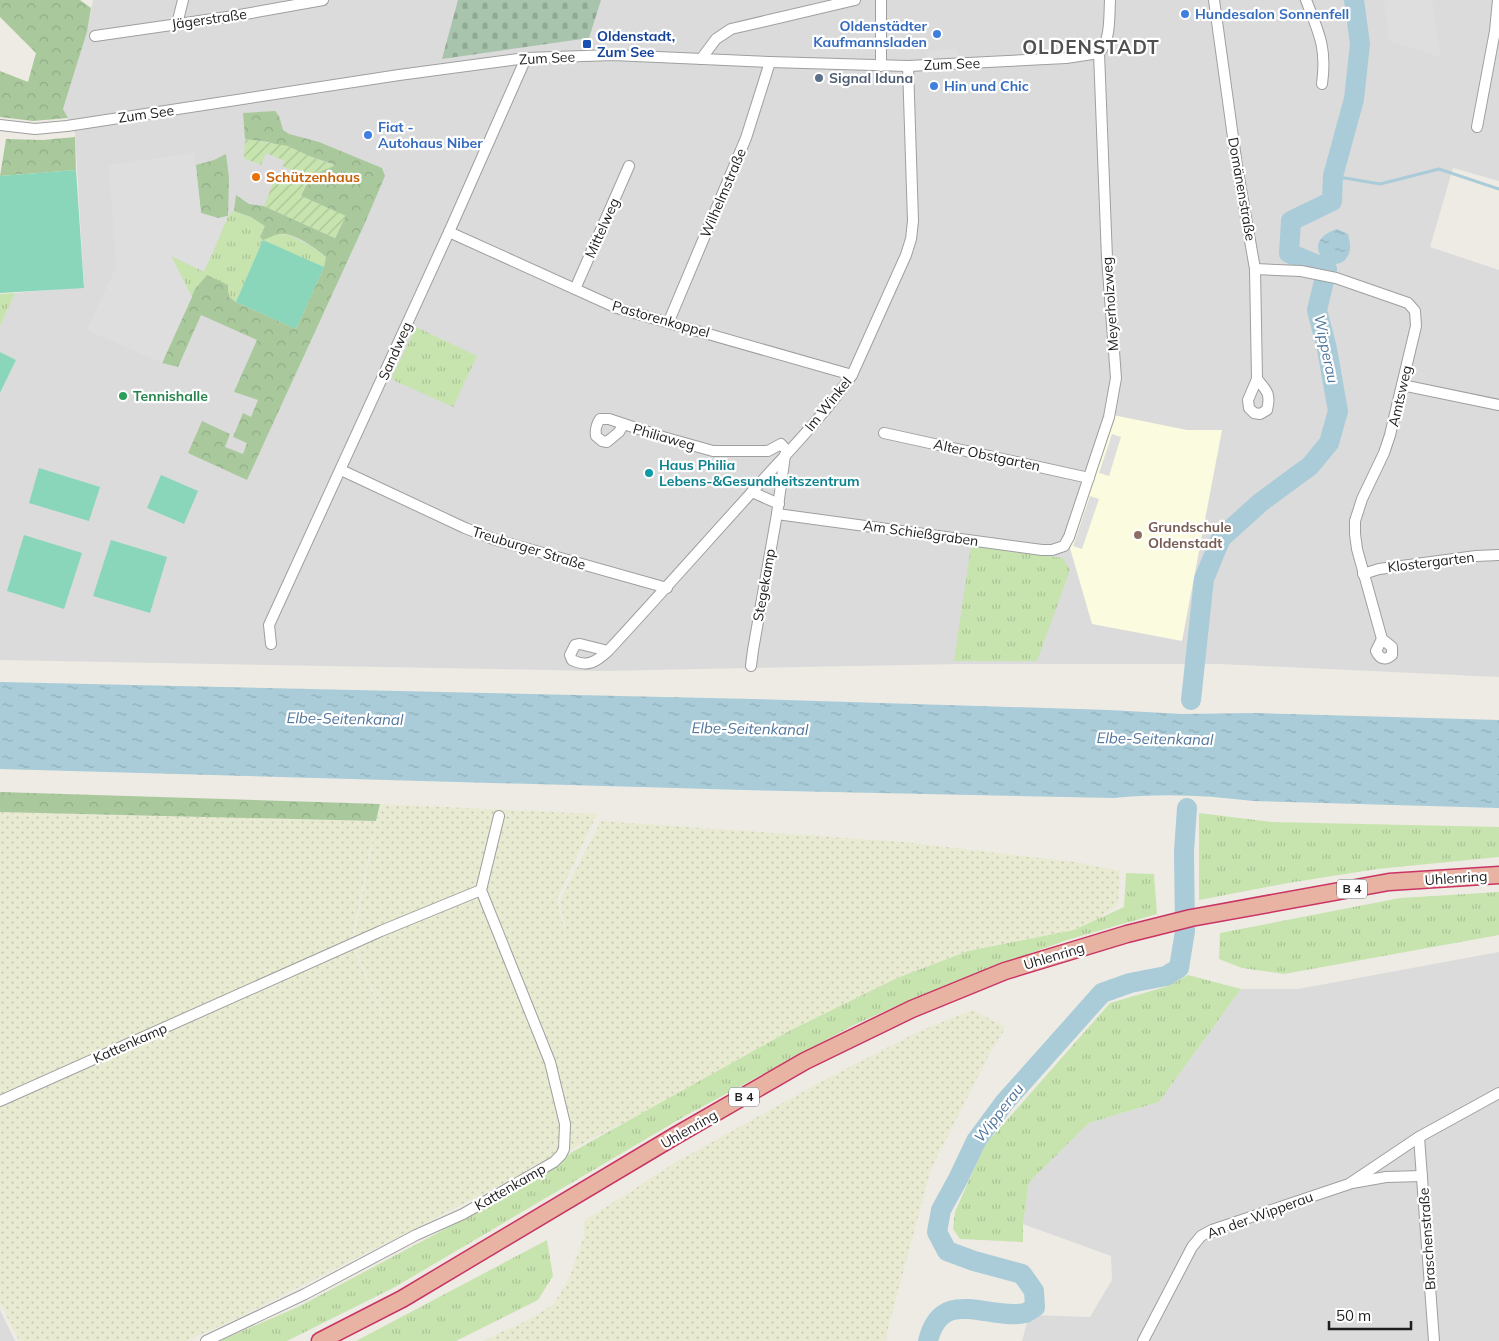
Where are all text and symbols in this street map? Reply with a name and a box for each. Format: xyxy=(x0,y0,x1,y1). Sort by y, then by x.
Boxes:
street label: Jägerstraße xyxy=(170,5,248,33)
place label: Hundesalon Sonnenfell xyxy=(1195,5,1349,23)
marker: Hundesalon Sonnenfell xyxy=(1179,8,1191,20)
place label: Oldenstädter Kaufmannsladen xyxy=(813,17,927,51)
place label: Oldenstadt, Zum See xyxy=(597,27,675,61)
marker: Oldenstädter Kaufmannsladen xyxy=(931,28,943,40)
district label: OLDENSTADT xyxy=(1022,35,1160,59)
marker: Oldenstadt, Zum See xyxy=(581,38,593,50)
street label: Zum See xyxy=(518,48,576,68)
street label: Zum See xyxy=(924,54,980,74)
place label: Signal Iduna xyxy=(829,69,913,87)
marker: Signal Iduna xyxy=(813,72,825,84)
place label: Hin und Chic xyxy=(944,77,1029,95)
marker: Hin und Chic xyxy=(928,80,940,92)
street label: Zum See xyxy=(117,101,175,127)
place label: Fiat - Autohaus Niber xyxy=(378,118,483,152)
marker: Fiat - Autohaus Niber xyxy=(362,129,374,141)
street label: Domänenstraße xyxy=(1224,136,1260,242)
street label: Wilhelmstraße xyxy=(696,146,750,240)
place label: Schützenhaus xyxy=(266,168,360,186)
marker: Schützenhaus xyxy=(250,171,262,183)
street label: Mittelweg xyxy=(581,195,623,261)
street label: Meyerholzweg xyxy=(1098,256,1122,352)
street label: Pastorenkoppel xyxy=(610,297,712,341)
water label: Wipperau xyxy=(1310,313,1343,385)
street label: Sandweg xyxy=(374,319,416,383)
street label: Amtsweg xyxy=(1384,364,1416,428)
street label: Im Winkel xyxy=(801,373,855,435)
place label: Tennishalle xyxy=(133,387,208,405)
marker: Tennishalle xyxy=(117,390,129,402)
street label: Philiaweg xyxy=(631,420,697,454)
street label: Alter Obstgarten xyxy=(932,435,1042,475)
place label: Haus Philia Lebens-&Gesundheitszentrum xyxy=(659,456,860,490)
marker: Haus Philia Lebens-&Gesundheitszentrum xyxy=(643,467,655,479)
street label: Am Schießgraben xyxy=(862,516,980,550)
place label: Grundschule Oldenstadt xyxy=(1148,518,1232,552)
street label: Treuburger Straße xyxy=(470,522,588,574)
marker: Grundschule Oldenstadt xyxy=(1132,529,1144,541)
street label: Stegekamp xyxy=(749,547,779,623)
street label: Klostergarten xyxy=(1386,548,1476,576)
water label: Elbe-Seitenkanal xyxy=(286,708,404,729)
water label: Elbe-Seitenkanal xyxy=(691,718,809,739)
water label: Elbe-Seitenkanal xyxy=(1096,728,1214,749)
street label: Uhlenring xyxy=(1424,867,1488,889)
road number: B 4 xyxy=(1337,880,1367,899)
street label: Uhlenring xyxy=(1021,938,1087,974)
street label: Kattenkamp xyxy=(90,1019,170,1067)
water label: Wipperau xyxy=(970,1079,1028,1146)
road number: B 4 xyxy=(729,1088,759,1106)
street label: Uhlenring xyxy=(657,1106,721,1152)
street label: Kattenkamp xyxy=(471,1159,549,1215)
street label: An der Wipperau xyxy=(1204,1187,1316,1243)
street label: Braschenstraße xyxy=(1414,1187,1440,1291)
scale bar xyxy=(1329,1298,1412,1330)
text: 50 m xyxy=(1336,1306,1371,1325)

